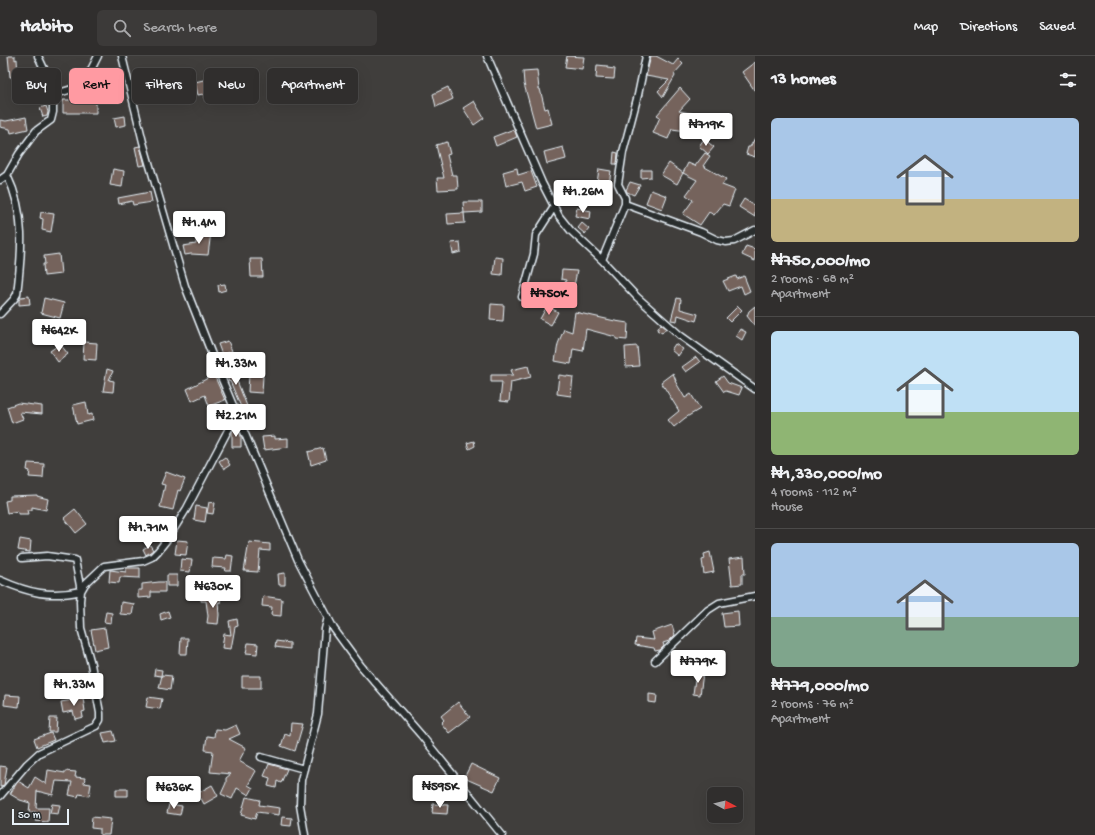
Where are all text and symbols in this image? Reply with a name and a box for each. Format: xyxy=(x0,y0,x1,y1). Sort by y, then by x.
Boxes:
search box xyxy=(97,10,377,46)
text: Habito xyxy=(20,16,73,39)
icon: search xyxy=(111,17,133,39)
text: Search here xyxy=(143,19,217,37)
text: Map xyxy=(914,19,938,36)
text: Directions xyxy=(960,19,1017,36)
text: Saved xyxy=(1039,19,1075,36)
chip: Buy xyxy=(12,68,61,104)
chip: Rent xyxy=(69,68,124,104)
chip: Filters xyxy=(132,68,196,104)
chip: New xyxy=(204,68,259,104)
chip: Apartment xyxy=(267,68,358,104)
icon: filters xyxy=(1057,69,1079,91)
text: 13 homes xyxy=(771,70,836,90)
pin: ₦719K xyxy=(678,113,734,147)
text: ₦719K xyxy=(688,118,724,133)
icon: home xyxy=(889,144,961,216)
pin: ₦1.26M xyxy=(550,180,616,214)
text: ₦1.26M xyxy=(563,185,603,200)
pin: ₦1.4M xyxy=(171,211,227,245)
text: ₦1.4M xyxy=(182,216,216,231)
text: ₦750,000/mo xyxy=(771,252,870,272)
text: 2 rooms · 68 m² xyxy=(771,272,854,287)
pin: ₦750K xyxy=(521,282,577,316)
text: ₦750K xyxy=(530,287,568,302)
text: Apartment xyxy=(771,287,830,302)
pin: ₦642K xyxy=(31,319,87,353)
text: ₦642K xyxy=(41,324,77,339)
pin: ₦1.33M xyxy=(203,352,269,386)
text: ₦1.33M xyxy=(215,357,257,372)
icon: home xyxy=(889,357,961,429)
pin: ₦2.21M xyxy=(203,404,269,438)
text: ₦2.21M xyxy=(216,409,256,424)
text: ₦1,330,000/mo xyxy=(771,465,882,485)
text: 4 rooms · 112 m² xyxy=(771,485,857,500)
text: House xyxy=(771,500,803,515)
pin: ₦1.71M xyxy=(115,516,181,550)
text: ₦1.71M xyxy=(128,521,168,536)
icon: home xyxy=(889,569,961,641)
pin: ₦630K xyxy=(185,575,241,609)
text: ₦630K xyxy=(194,580,232,595)
pin: ₦779K xyxy=(670,650,726,684)
text: ₦779K xyxy=(680,655,716,670)
pin: ₦1.33M xyxy=(41,673,107,707)
text: ₦779,000/mo xyxy=(771,677,869,697)
text: ₦1.33M xyxy=(53,678,95,693)
text: 2 rooms · 76 m² xyxy=(771,697,854,712)
text: Apartment xyxy=(771,712,830,727)
pin: ₦595K xyxy=(412,775,468,809)
pin: ₦636K xyxy=(146,776,202,810)
text: ₦595K xyxy=(422,780,458,795)
text: ₦636K xyxy=(156,781,192,796)
north arrow xyxy=(707,787,743,823)
map controls xyxy=(707,787,743,823)
scale bar xyxy=(12,807,69,826)
text: 50 m xyxy=(18,810,40,822)

